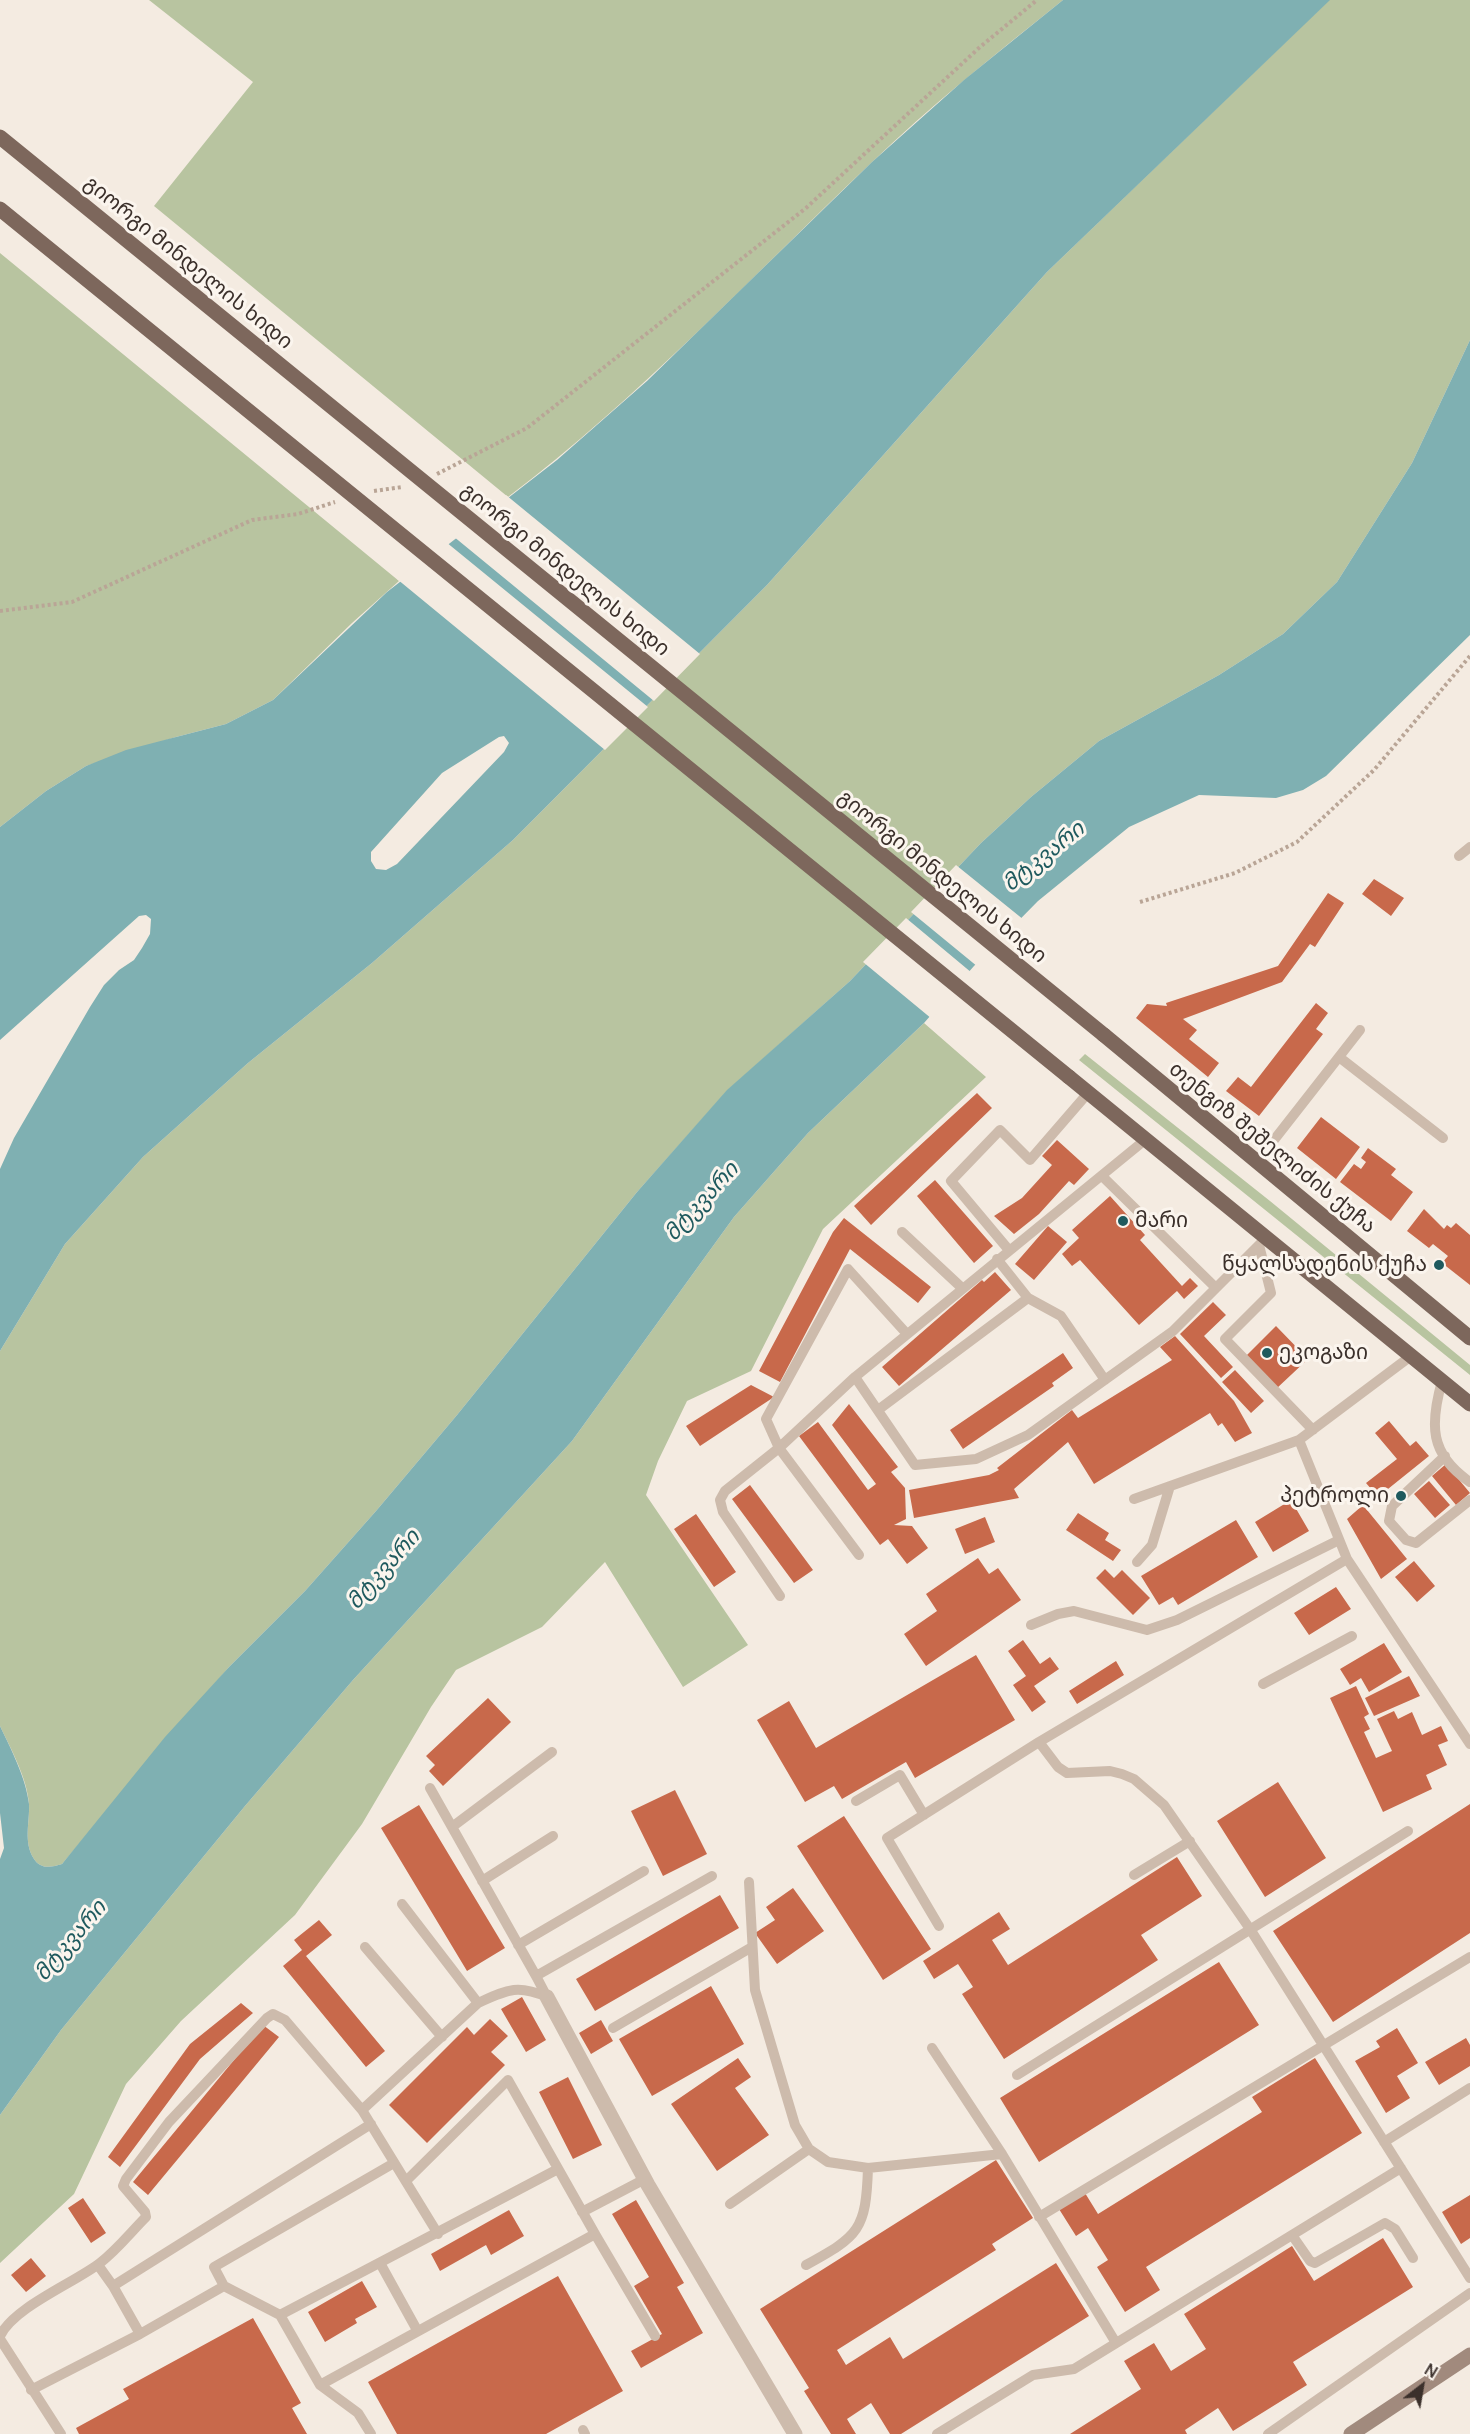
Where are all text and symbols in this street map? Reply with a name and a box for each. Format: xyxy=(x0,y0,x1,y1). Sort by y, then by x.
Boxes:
street label: გიორგი მინდელის ხიდი xyxy=(79,171,297,355)
street label: გიორგი მინდელის ხიდი xyxy=(456,478,674,662)
street label: გიორგი მინდელის ხიდი xyxy=(833,785,1051,969)
water label: მტკვარი xyxy=(998,816,1090,898)
street label: თენგიზ შეშელიძის ქუჩა xyxy=(1164,1057,1380,1239)
water label: მტკვარი xyxy=(660,1157,744,1247)
place label: მარი xyxy=(1135,1208,1188,1234)
marker: მარი xyxy=(1116,1214,1130,1228)
place label: წყალსადენის ქუჩა xyxy=(1222,1252,1427,1278)
marker: წყალსადენის ქუჩა xyxy=(1432,1258,1446,1272)
place label: ეკოგაზი xyxy=(1279,1340,1368,1366)
marker: ეკოგაზი xyxy=(1260,1346,1274,1360)
place label: პეტროლი xyxy=(1280,1483,1389,1509)
marker: პეტროლი xyxy=(1394,1489,1408,1503)
water label: მტკვარი xyxy=(342,1525,426,1615)
water label: მტკვარი xyxy=(30,1895,112,1987)
north arrow xyxy=(1392,2356,1452,2416)
text: N xyxy=(1421,2358,1442,2383)

